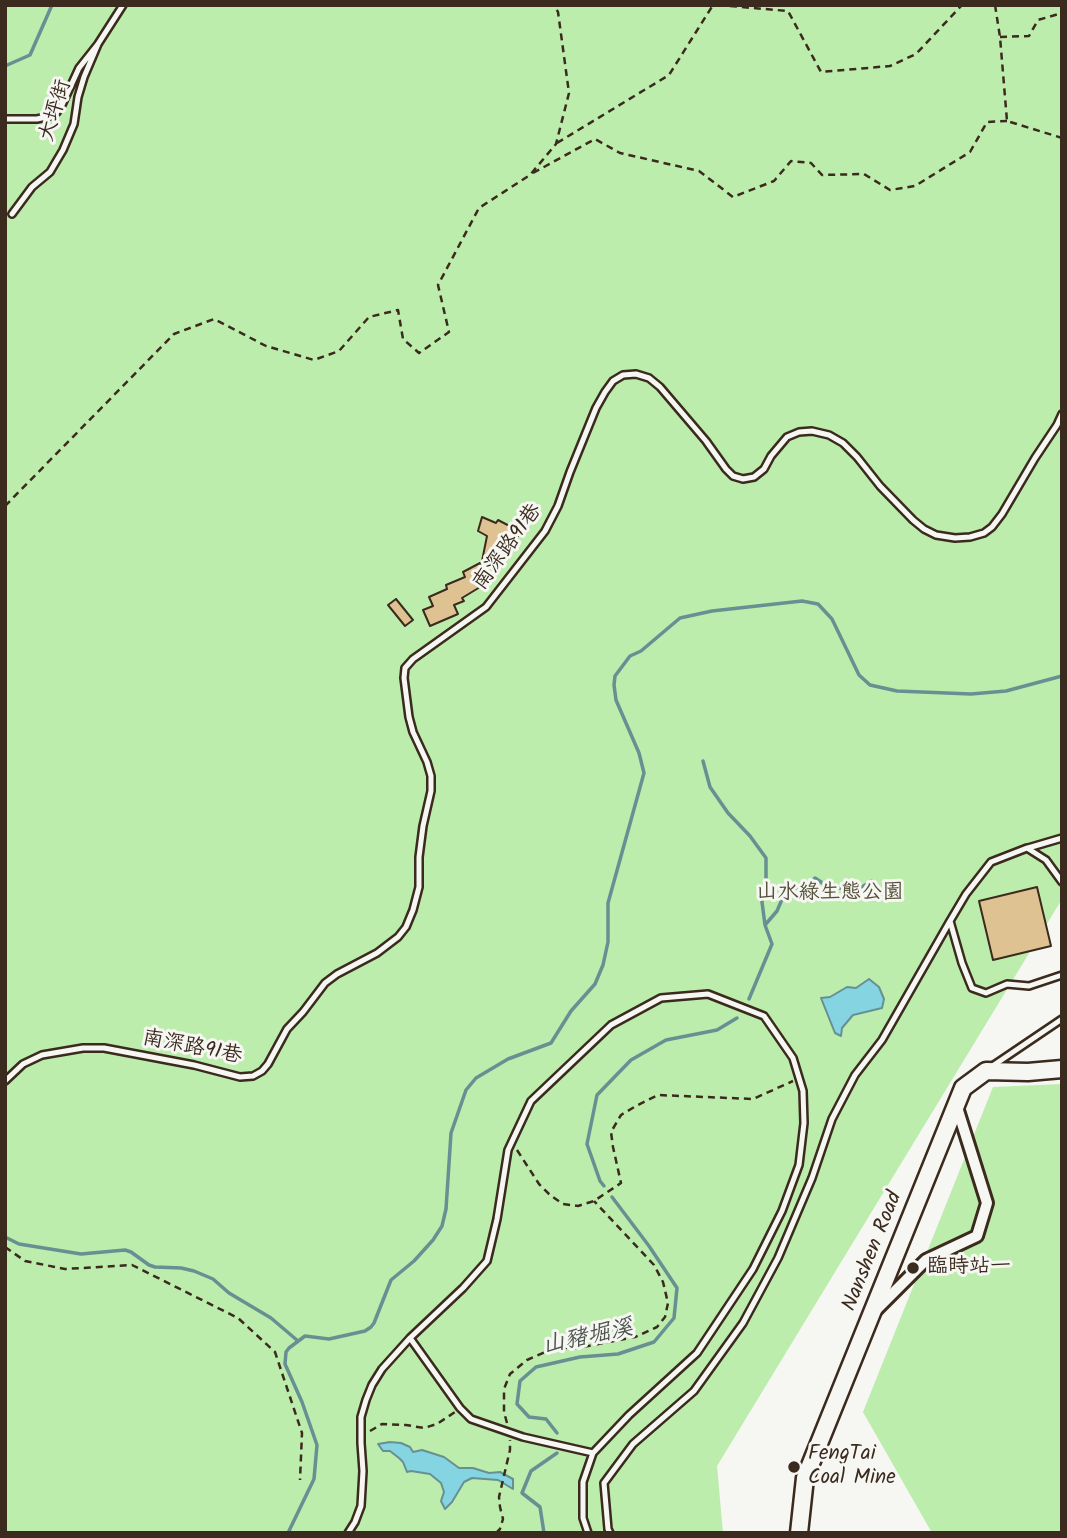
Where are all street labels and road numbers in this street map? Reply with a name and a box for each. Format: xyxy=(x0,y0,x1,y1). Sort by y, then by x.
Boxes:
street label: 大坪街 xyxy=(36,77,78,145)
street label: 南深路91巷 xyxy=(469,500,549,596)
street label: 南深路91巷 xyxy=(140,1027,244,1071)
street label: Nanshen Road xyxy=(839,1189,909,1315)

